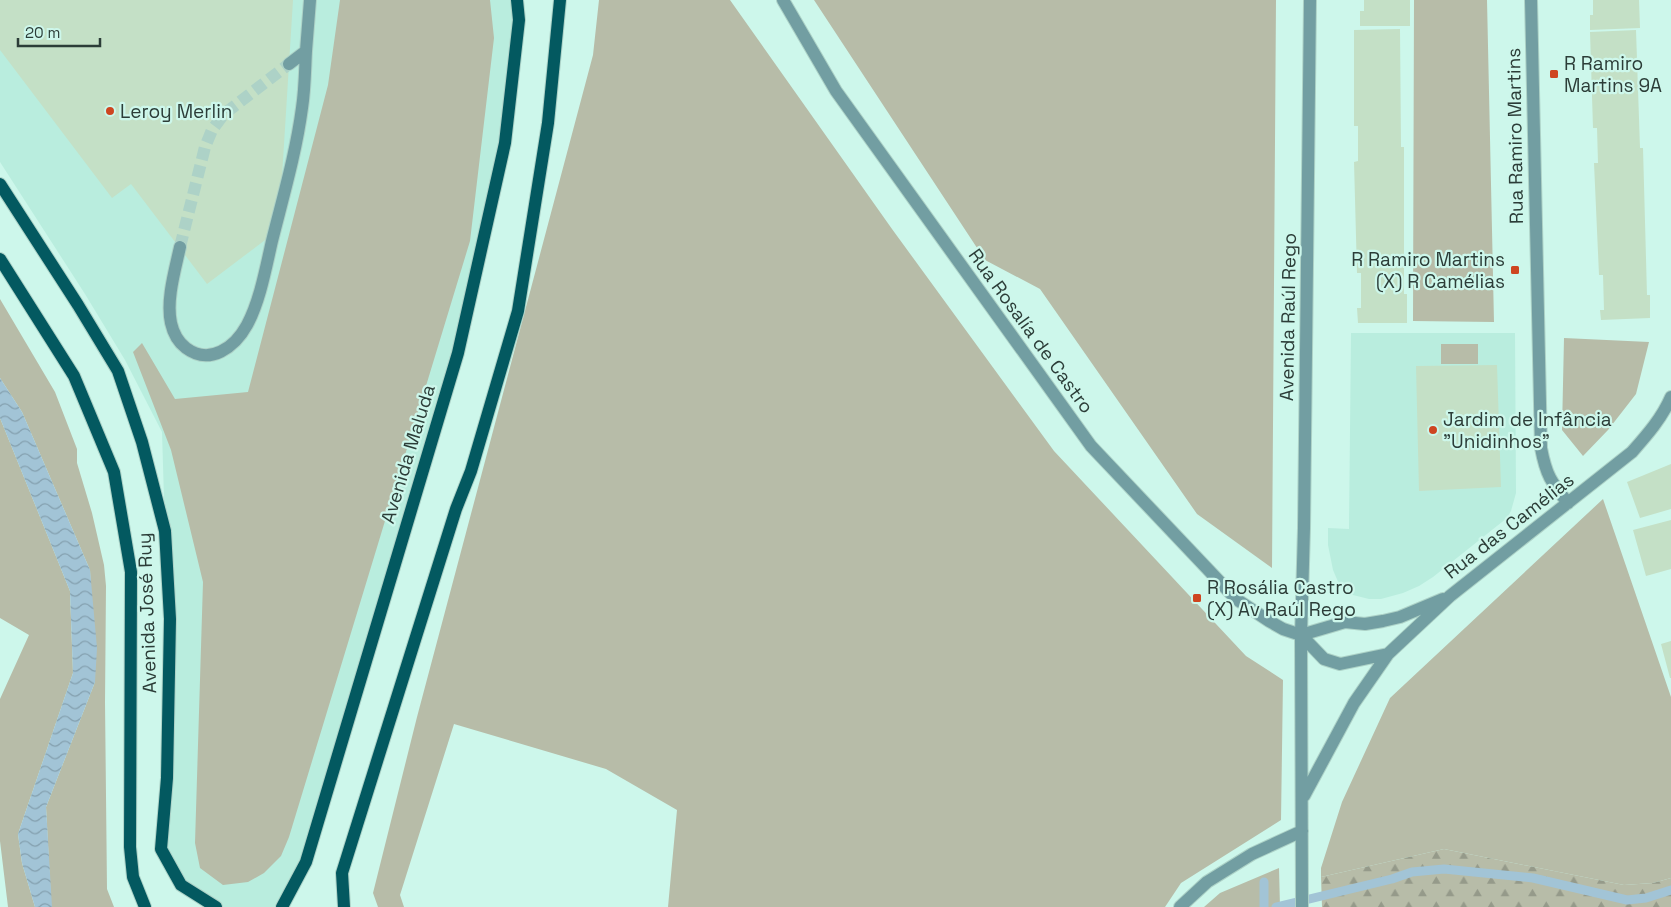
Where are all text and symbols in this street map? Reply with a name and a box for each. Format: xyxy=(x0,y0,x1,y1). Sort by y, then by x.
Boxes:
scale bar xyxy=(18,15,100,47)
text: 20 m xyxy=(25,23,60,42)
street label: Rua Ramiro Martins xyxy=(1501,48,1529,224)
place label: R Ramiro Martins 9A xyxy=(1564,51,1662,98)
marker: R Ramiro Martins 9A xyxy=(1548,68,1560,80)
place label: Leroy Merlin xyxy=(120,99,232,124)
marker: Leroy Merlin xyxy=(104,105,116,117)
street label: Avenida Raúl Rego xyxy=(1274,233,1302,401)
street label: Rua Rosalía de Castro xyxy=(963,244,1099,418)
place label: R Ramiro Martins (X) R Camélias xyxy=(1351,247,1505,294)
marker: R Ramiro Martins (X) R Camélias xyxy=(1509,264,1521,276)
street label: Avenida Maluda xyxy=(375,381,441,526)
place label: Jardim de Infância "Unidinhos" xyxy=(1443,407,1612,454)
marker: Jardim de Infância "Unidinhos" xyxy=(1427,424,1439,436)
street label: Rua das Camélias xyxy=(1439,467,1579,585)
street label: Avenida José Ruy xyxy=(132,532,162,694)
place label: R Rosália Castro (X) Av Raúl Rego xyxy=(1207,575,1356,622)
marker: R Rosália Castro (X) Av Raúl Rego xyxy=(1191,592,1203,604)

